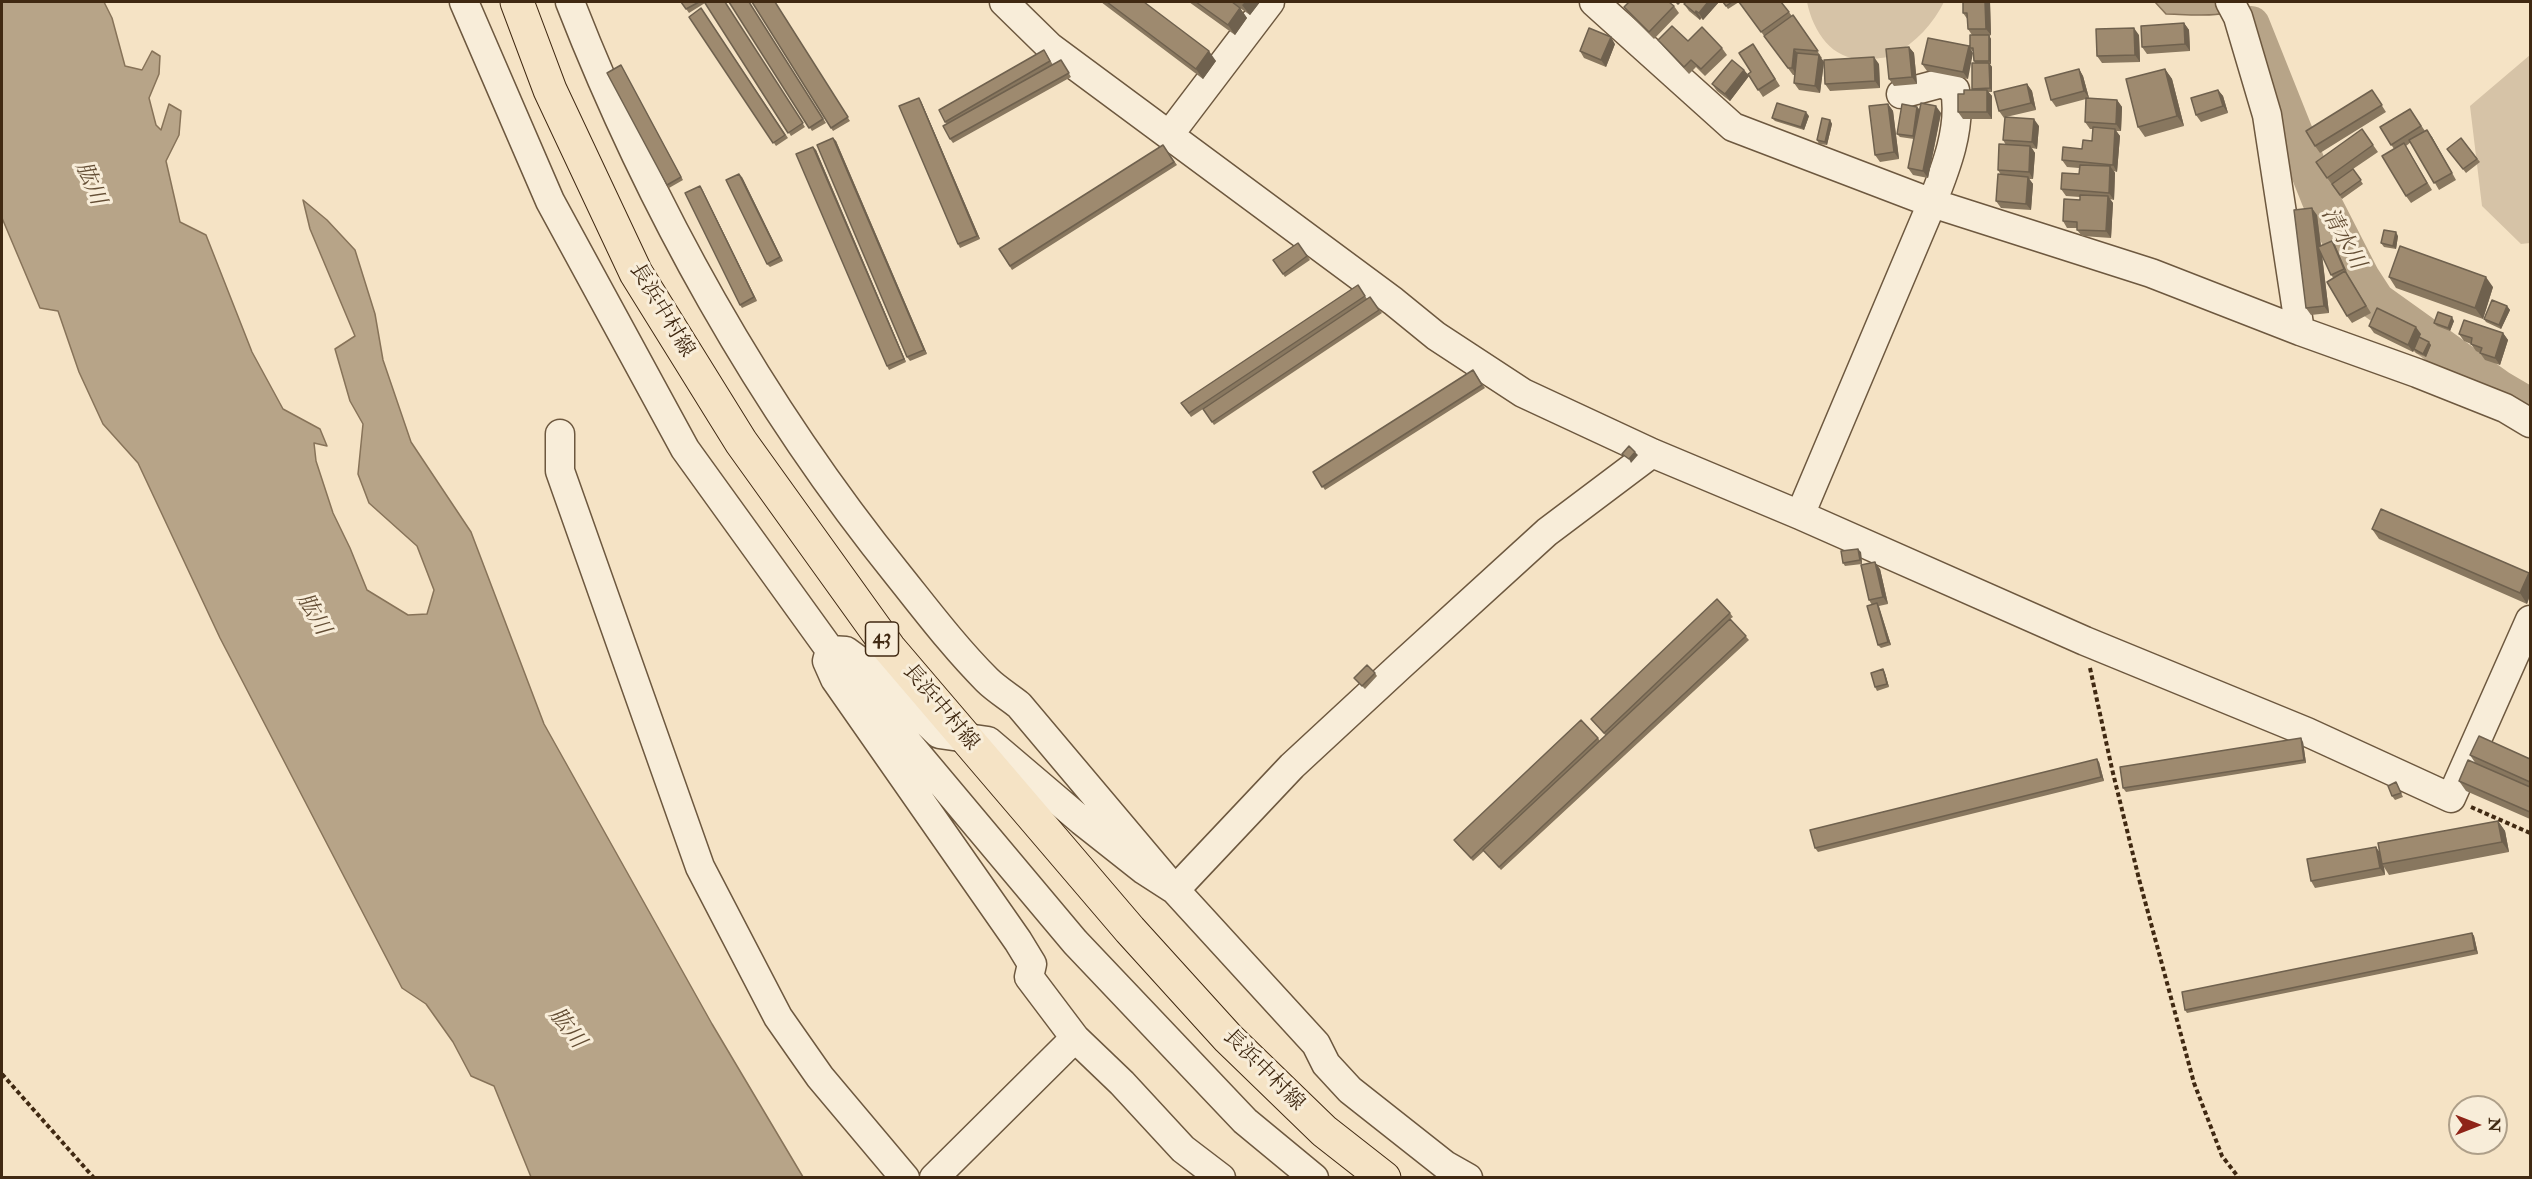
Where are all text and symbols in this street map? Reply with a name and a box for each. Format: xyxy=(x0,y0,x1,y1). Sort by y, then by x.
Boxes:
water label: 肱川 xyxy=(68,159,110,209)
water label: 清水川 xyxy=(2314,204,2370,274)
street label: 長浜中村線 xyxy=(623,260,699,362)
water label: 肱川 xyxy=(290,589,334,641)
road number: 43 xyxy=(866,622,898,656)
street label: 長浜中村線 xyxy=(897,660,983,756)
water label: 肱川 xyxy=(542,1004,590,1054)
street label: 長浜中村線 xyxy=(1217,1025,1309,1117)
north arrow xyxy=(2448,1095,2508,1155)
text: N xyxy=(2484,1118,2504,1132)

